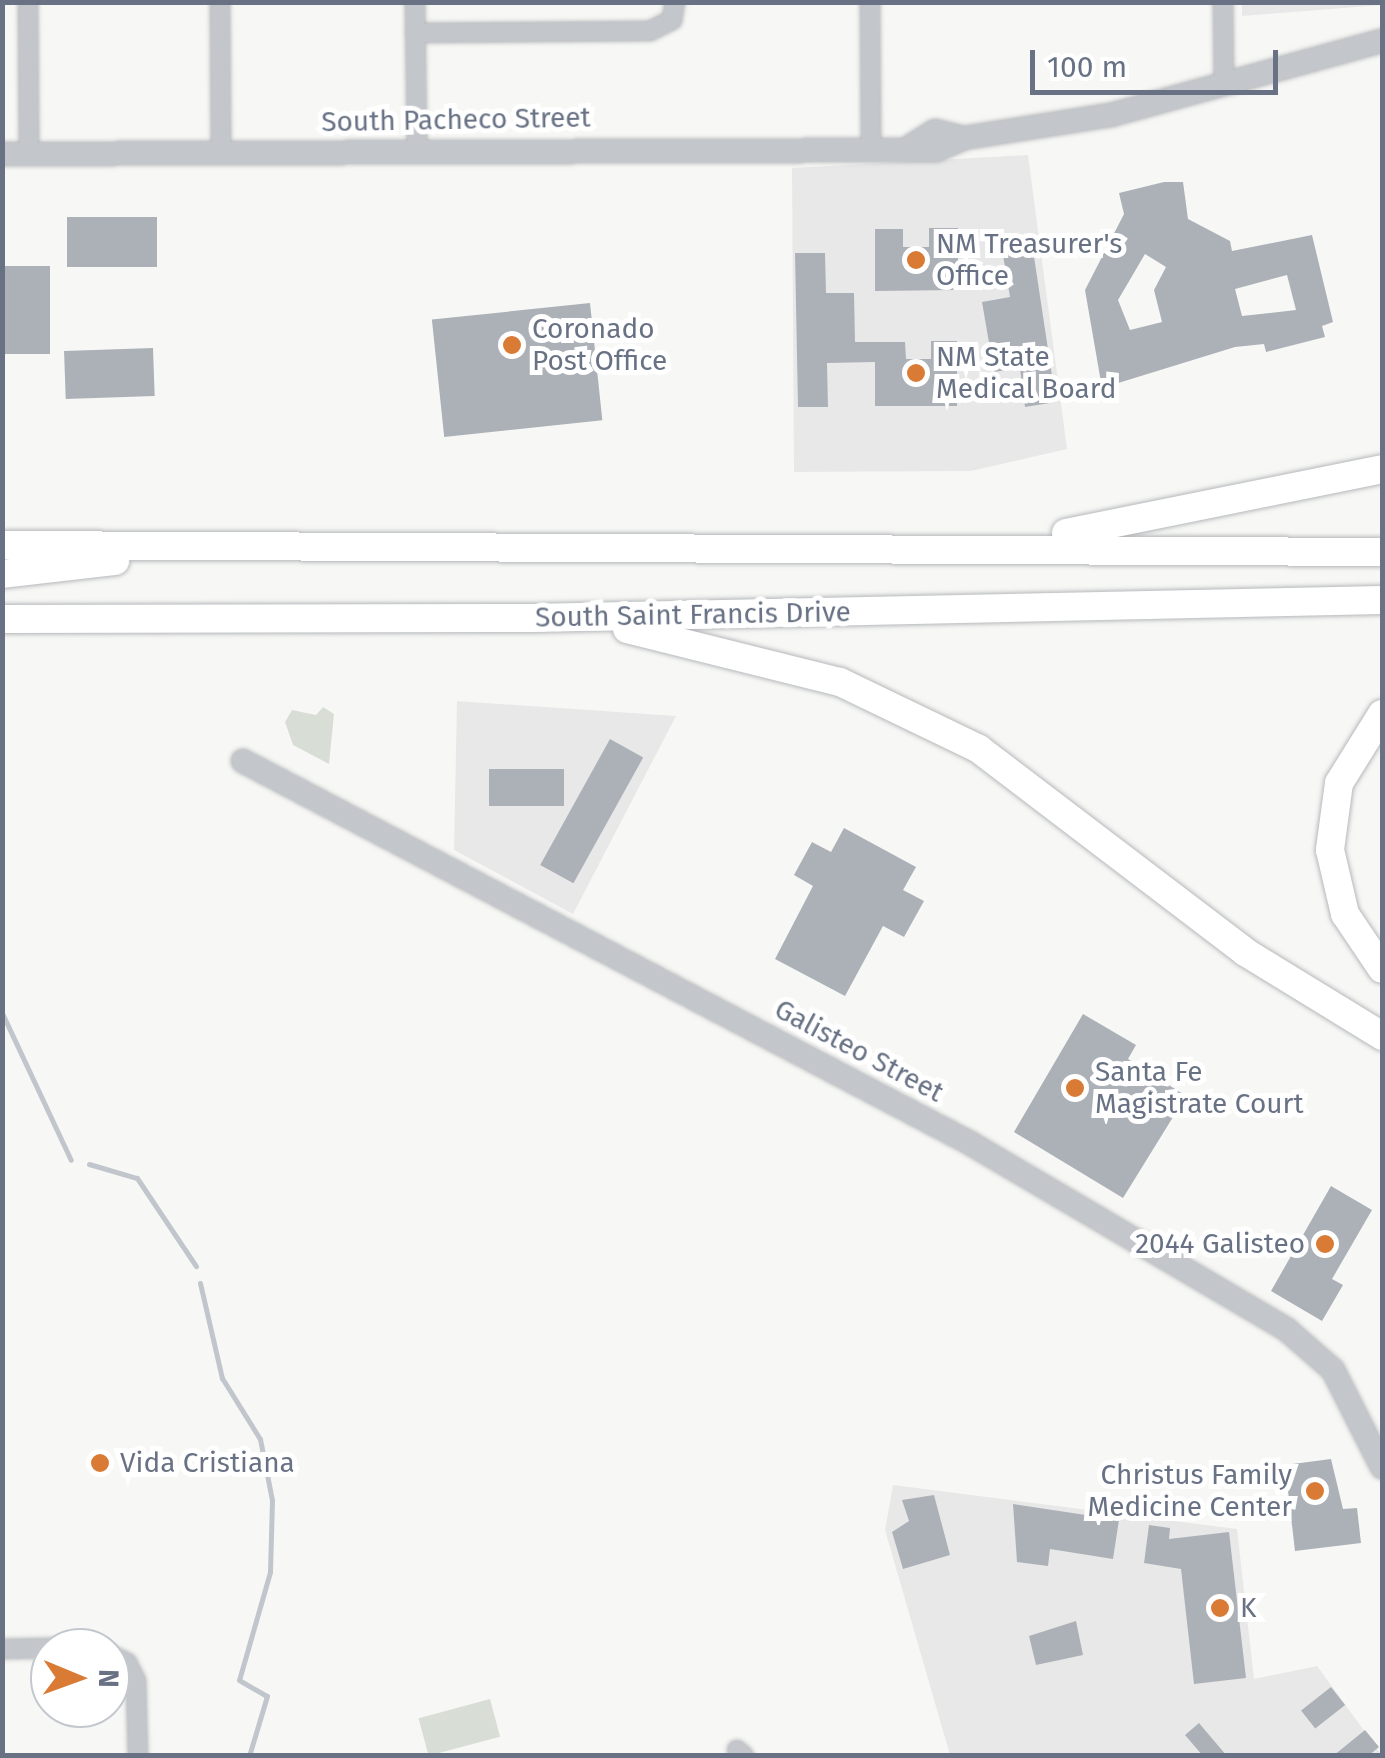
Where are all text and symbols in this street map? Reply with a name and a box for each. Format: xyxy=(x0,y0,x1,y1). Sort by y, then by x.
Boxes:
scale bar xyxy=(1035,30,1282,92)
text: 100 m xyxy=(1047,49,1127,85)
street label: South Pacheco Street xyxy=(321,101,591,139)
place label: NM Treasurer's Office xyxy=(936,227,1122,293)
marker: NM Treasurer's Office xyxy=(905,249,927,271)
place label: Coronado Post Office xyxy=(532,312,667,378)
marker: Coronado Post Office xyxy=(501,334,523,356)
place label: NM State Medical Board xyxy=(936,340,1116,406)
marker: NM State Medical Board xyxy=(905,362,927,384)
street label: South Saint Francis Drive xyxy=(535,595,851,635)
street label: Galisteo Street xyxy=(769,992,949,1110)
place label: Santa Fe Magistrate Court xyxy=(1095,1055,1303,1121)
marker: Santa Fe Magistrate Court xyxy=(1064,1077,1086,1099)
place label: 2044 Galisteo xyxy=(1135,1227,1305,1261)
marker: 2044 Galisteo xyxy=(1314,1233,1336,1255)
place label: Vida Cristiana xyxy=(120,1446,295,1480)
marker: Vida Cristiana xyxy=(89,1452,111,1474)
place label: Christus Family Medicine Center xyxy=(1087,1458,1292,1524)
marker: Christus Family Medicine Center xyxy=(1302,1478,1328,1504)
place label: K xyxy=(1240,1591,1256,1625)
marker: K xyxy=(1209,1597,1231,1619)
north arrow xyxy=(30,1628,130,1728)
text: N xyxy=(92,1669,125,1688)

